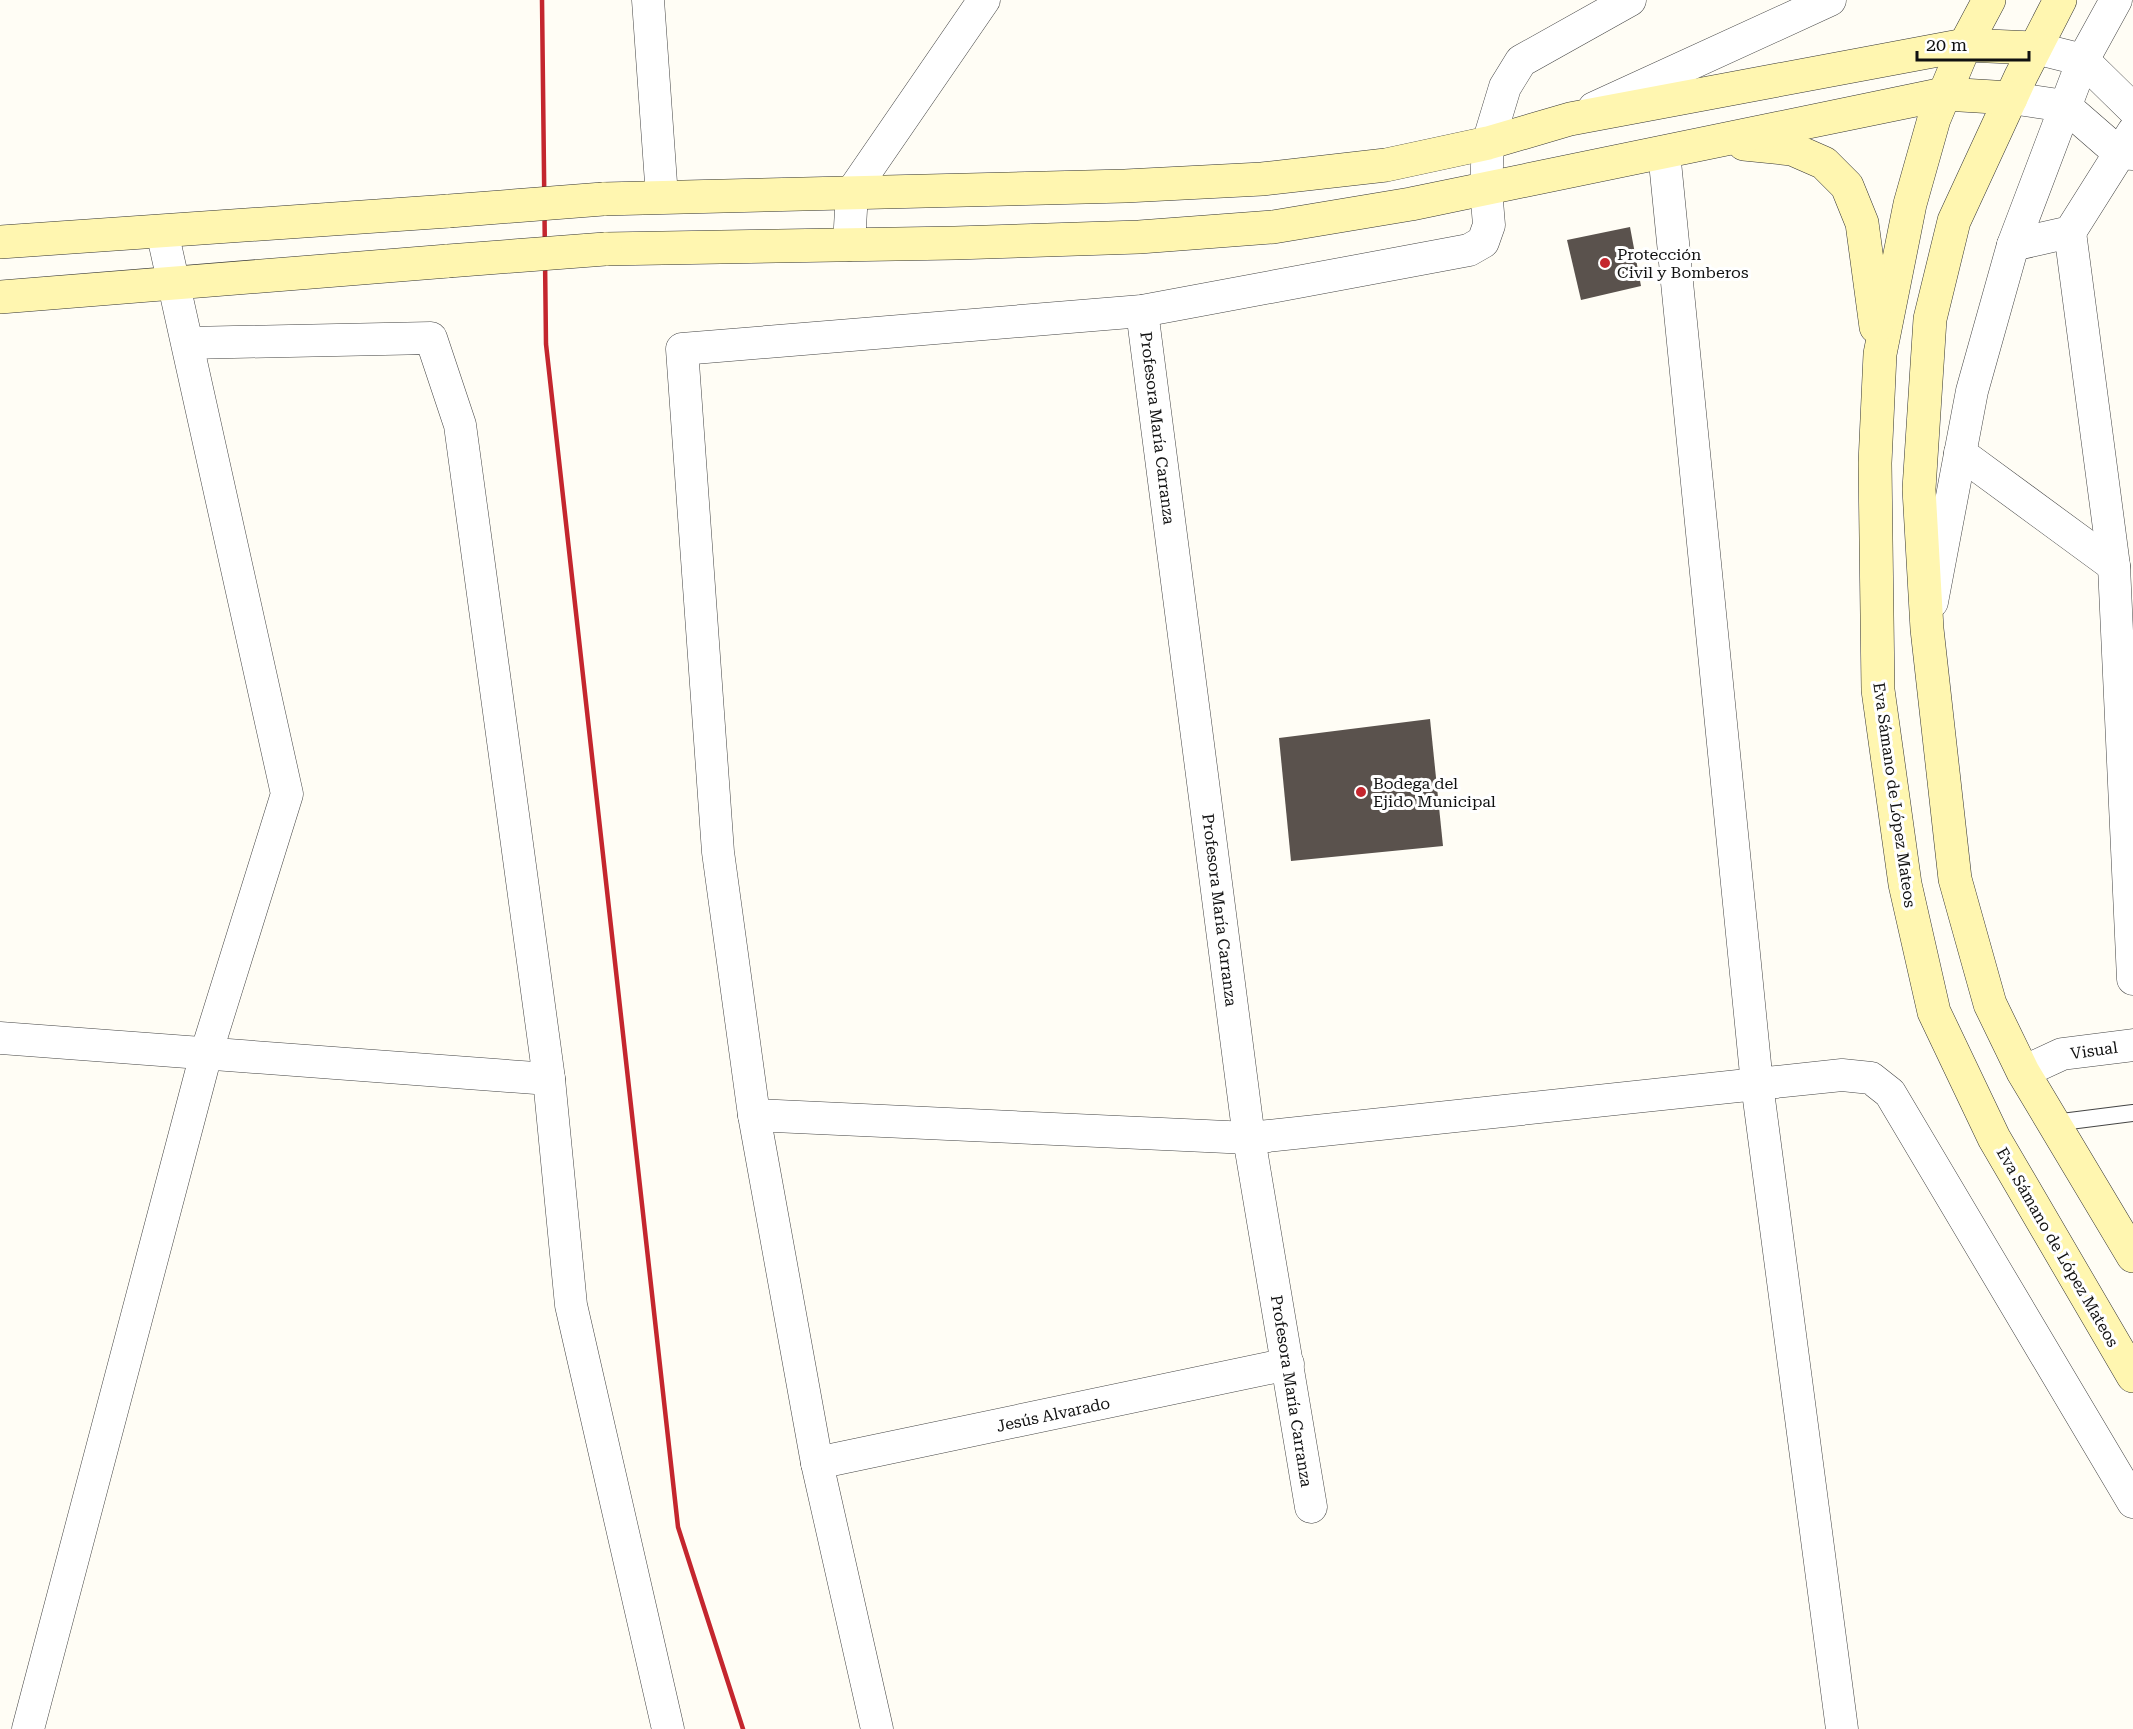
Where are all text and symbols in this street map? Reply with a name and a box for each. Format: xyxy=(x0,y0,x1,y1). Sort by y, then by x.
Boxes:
scale bar xyxy=(1917,24,2030,62)
text: 20 m xyxy=(1926,34,1967,55)
place label: Protección Civil y Bomberos xyxy=(1617,245,1749,282)
marker: Protección Civil y Bomberos xyxy=(1598,256,1612,270)
street label: Profesora María Carranza xyxy=(1136,330,1179,526)
street label: Eva Sámano de López Mateos xyxy=(1869,681,1920,909)
place label: Bodega del Ejido Municipal xyxy=(1373,774,1496,811)
marker: Bodega del Ejido Municipal xyxy=(1354,785,1368,799)
street label: Profesora María Carranza xyxy=(1198,812,1241,1008)
street label: Visual xyxy=(2069,1038,2119,1063)
street label: Eva Sámano de López Mateos xyxy=(1993,1144,2123,1351)
street label: Profesora María Carranza xyxy=(1267,1294,1316,1489)
street label: Jesús Alvarado xyxy=(995,1393,1112,1436)

